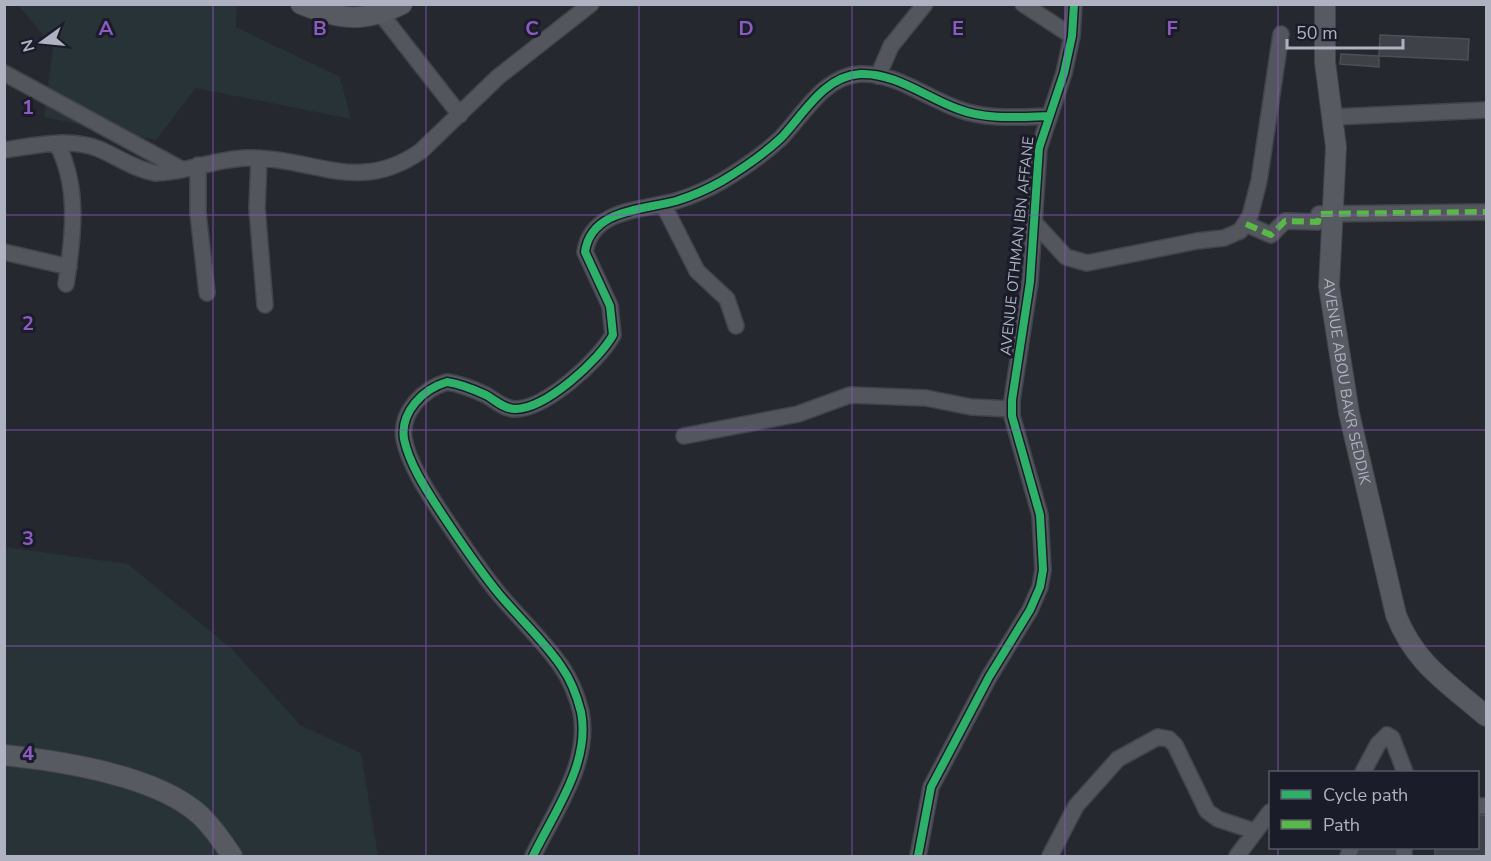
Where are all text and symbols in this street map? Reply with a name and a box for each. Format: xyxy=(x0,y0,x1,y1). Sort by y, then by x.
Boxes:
north arrow xyxy=(12,12,72,72)
scale bar xyxy=(1287,12,1402,50)
text: A xyxy=(99,15,114,42)
text: B xyxy=(313,15,327,42)
text: C xyxy=(525,15,539,42)
text: D xyxy=(738,15,754,42)
text: E xyxy=(952,15,964,42)
text: F xyxy=(1166,15,1178,42)
text: 50 m xyxy=(1296,21,1338,45)
text: N xyxy=(16,37,41,54)
text: 1 xyxy=(22,94,34,121)
street label: AVENUE OTHMAN IBN AFFANE xyxy=(996,136,1038,356)
street label: AVENUE ABOU BAKR SEDDIK xyxy=(1319,278,1375,487)
text: 2 xyxy=(22,310,34,337)
text: 3 xyxy=(22,525,34,552)
text: 4 xyxy=(22,740,34,767)
legend xyxy=(1269,771,1479,849)
text: Cycle path xyxy=(1323,783,1408,807)
text: Path xyxy=(1323,813,1360,837)

